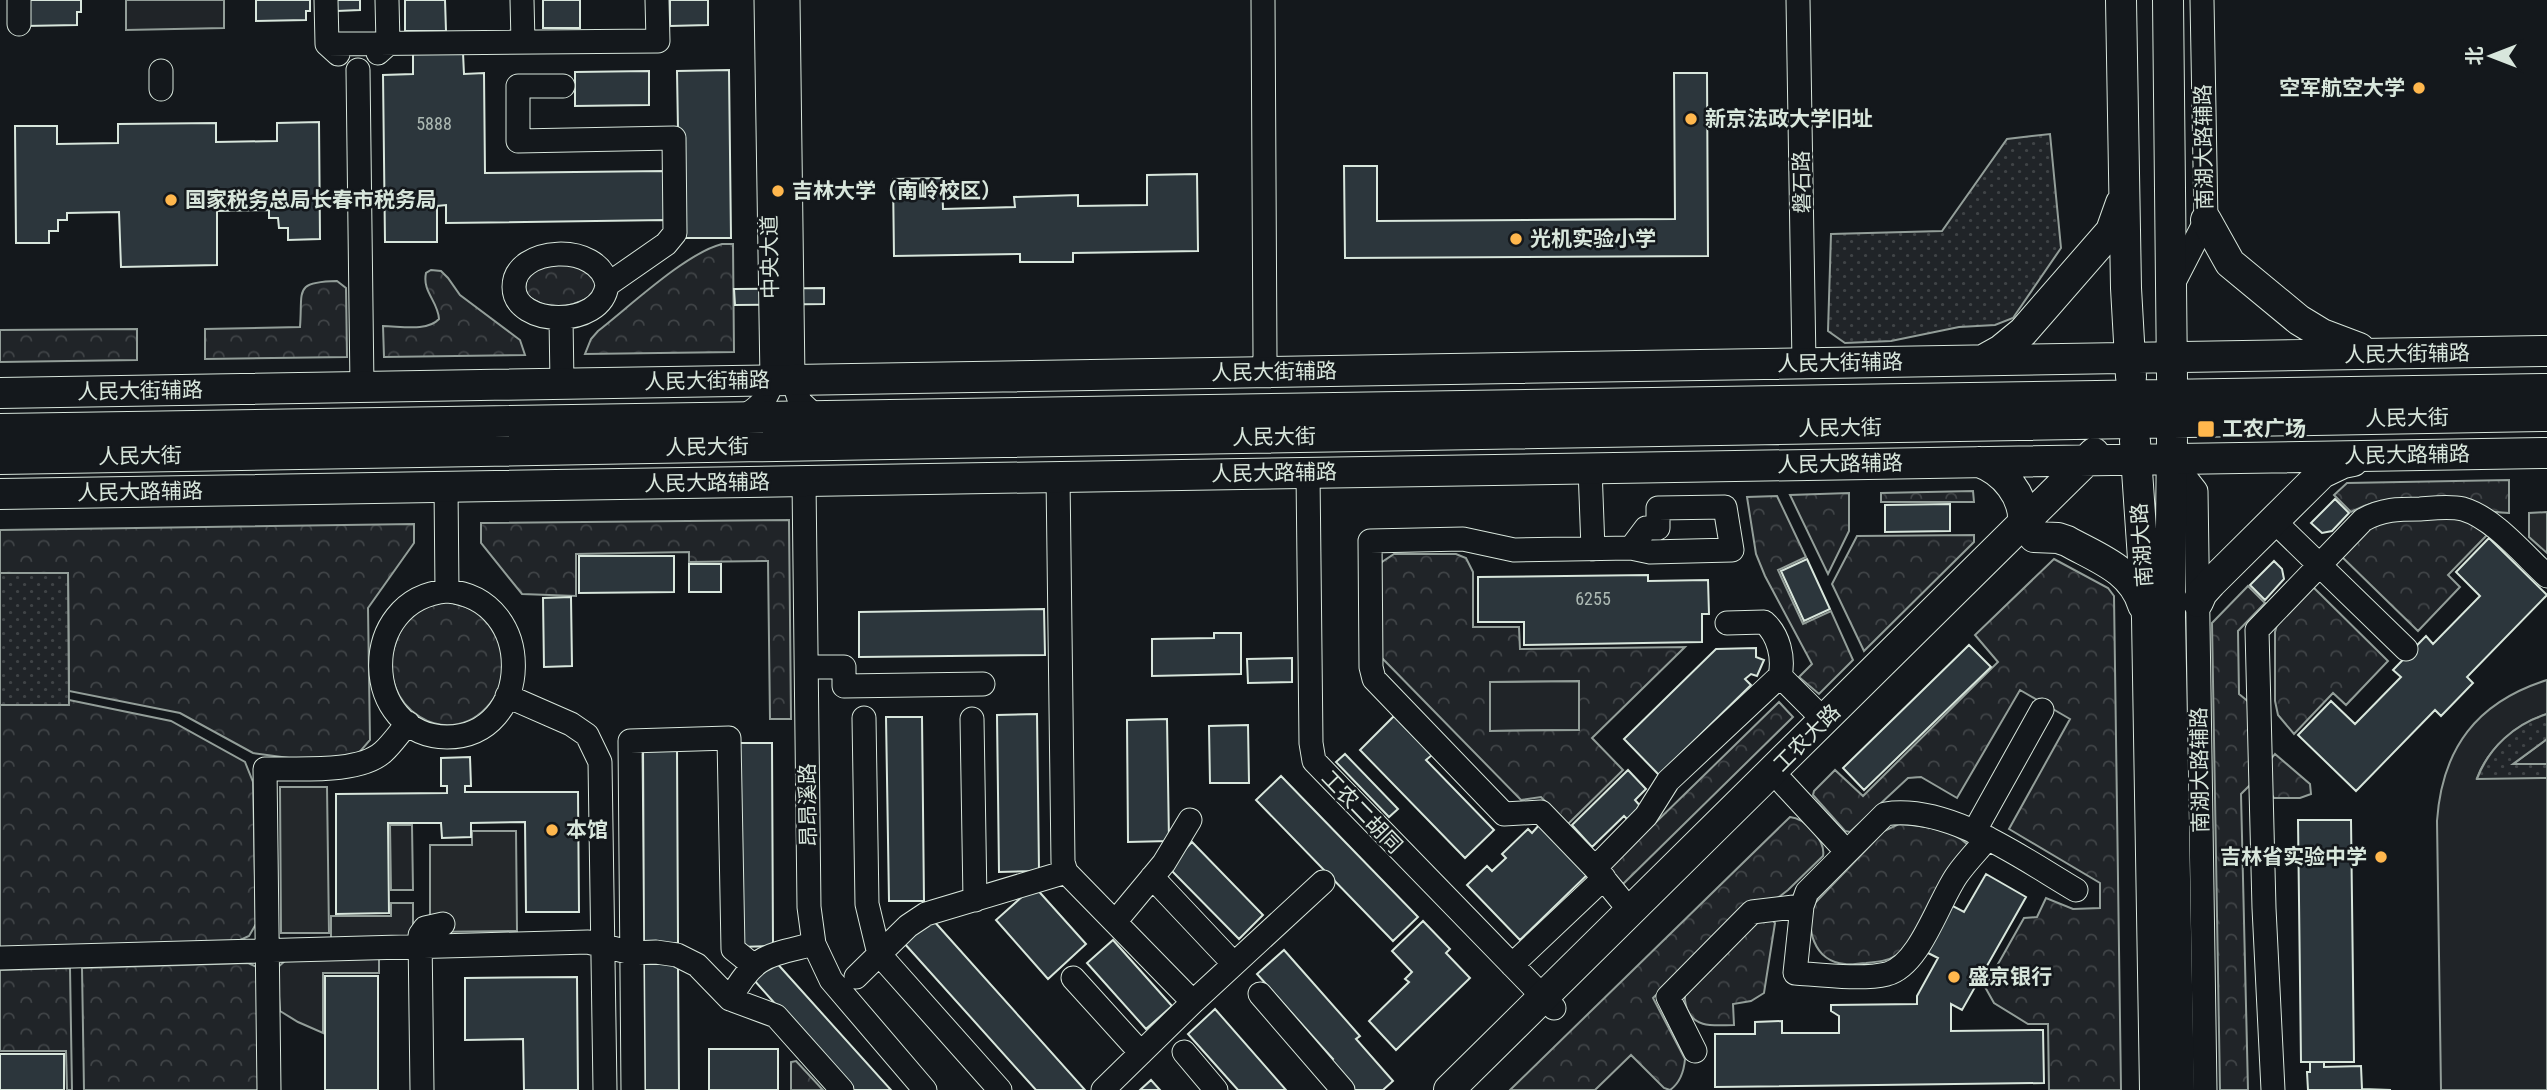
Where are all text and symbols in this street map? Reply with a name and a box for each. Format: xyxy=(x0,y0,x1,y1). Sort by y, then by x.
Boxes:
north arrow xyxy=(2456,21,2526,91)
text: 北 xyxy=(2463,46,2486,66)
place label: 空军航空大学 xyxy=(2279,76,2405,100)
marker: 空军航空大学 xyxy=(2411,80,2427,96)
street label: 南湖大路辅路 xyxy=(2191,84,2217,210)
place label: 新京法政大学旧址 xyxy=(1705,107,1873,131)
marker: 新京法政大学旧址 xyxy=(1683,111,1699,127)
house number: 5888 xyxy=(416,113,452,134)
street label: 磐石路 xyxy=(1789,150,1815,214)
place label: 吉林大学（南岭校区） xyxy=(792,179,1002,203)
marker: 吉林大学（南岭校区） xyxy=(770,183,786,199)
place label: 国家税务总局长春市税务局 xyxy=(185,188,437,212)
marker: 国家税务总局长春市税务局 xyxy=(163,192,179,208)
street label: 中央大道 xyxy=(757,215,783,299)
place label: 光机实验小学 xyxy=(1530,227,1656,251)
marker: 光机实验小学 xyxy=(1508,231,1524,247)
street label: 人民大街辅路 xyxy=(2344,341,2470,367)
street label: 人民大街辅路 xyxy=(1777,350,1903,376)
street label: 人民大街辅路 xyxy=(1211,359,1337,385)
street label: 人民大街辅路 xyxy=(644,368,770,394)
street label: 人民大街辅路 xyxy=(77,378,203,404)
street label: 人民大街 xyxy=(2365,405,2449,431)
street label: 人民大街 xyxy=(1798,415,1882,441)
place label: 工农广场 xyxy=(2222,417,2306,441)
marker: 工农广场 xyxy=(2196,419,2216,439)
street label: 人民大街 xyxy=(1232,424,1316,450)
street label: 人民大街 xyxy=(665,434,749,460)
street label: 人民大路辅路 xyxy=(2344,442,2470,468)
street label: 人民大街 xyxy=(98,443,182,469)
street label: 人民大路辅路 xyxy=(1777,451,1903,477)
street label: 人民大路辅路 xyxy=(1211,460,1337,486)
street label: 人民大路辅路 xyxy=(644,470,770,496)
street label: 人民大路辅路 xyxy=(77,479,203,505)
street label: 南湖大路 xyxy=(2127,502,2157,588)
house number: 6255 xyxy=(1575,588,1611,609)
street label: 工农大路 xyxy=(1769,700,1845,776)
street label: 南湖大路辅路 xyxy=(2187,707,2213,833)
street label: 昂昂溪路 xyxy=(795,763,821,847)
street label: 工农二胡同 xyxy=(1317,766,1407,858)
place label: 本馆 xyxy=(566,818,608,842)
marker: 本馆 xyxy=(544,822,560,838)
place label: 吉林省实验中学 xyxy=(2220,845,2367,869)
marker: 吉林省实验中学 xyxy=(2373,849,2389,865)
place label: 盛京银行 xyxy=(1968,965,2052,989)
marker: 盛京银行 xyxy=(1946,969,1962,985)

